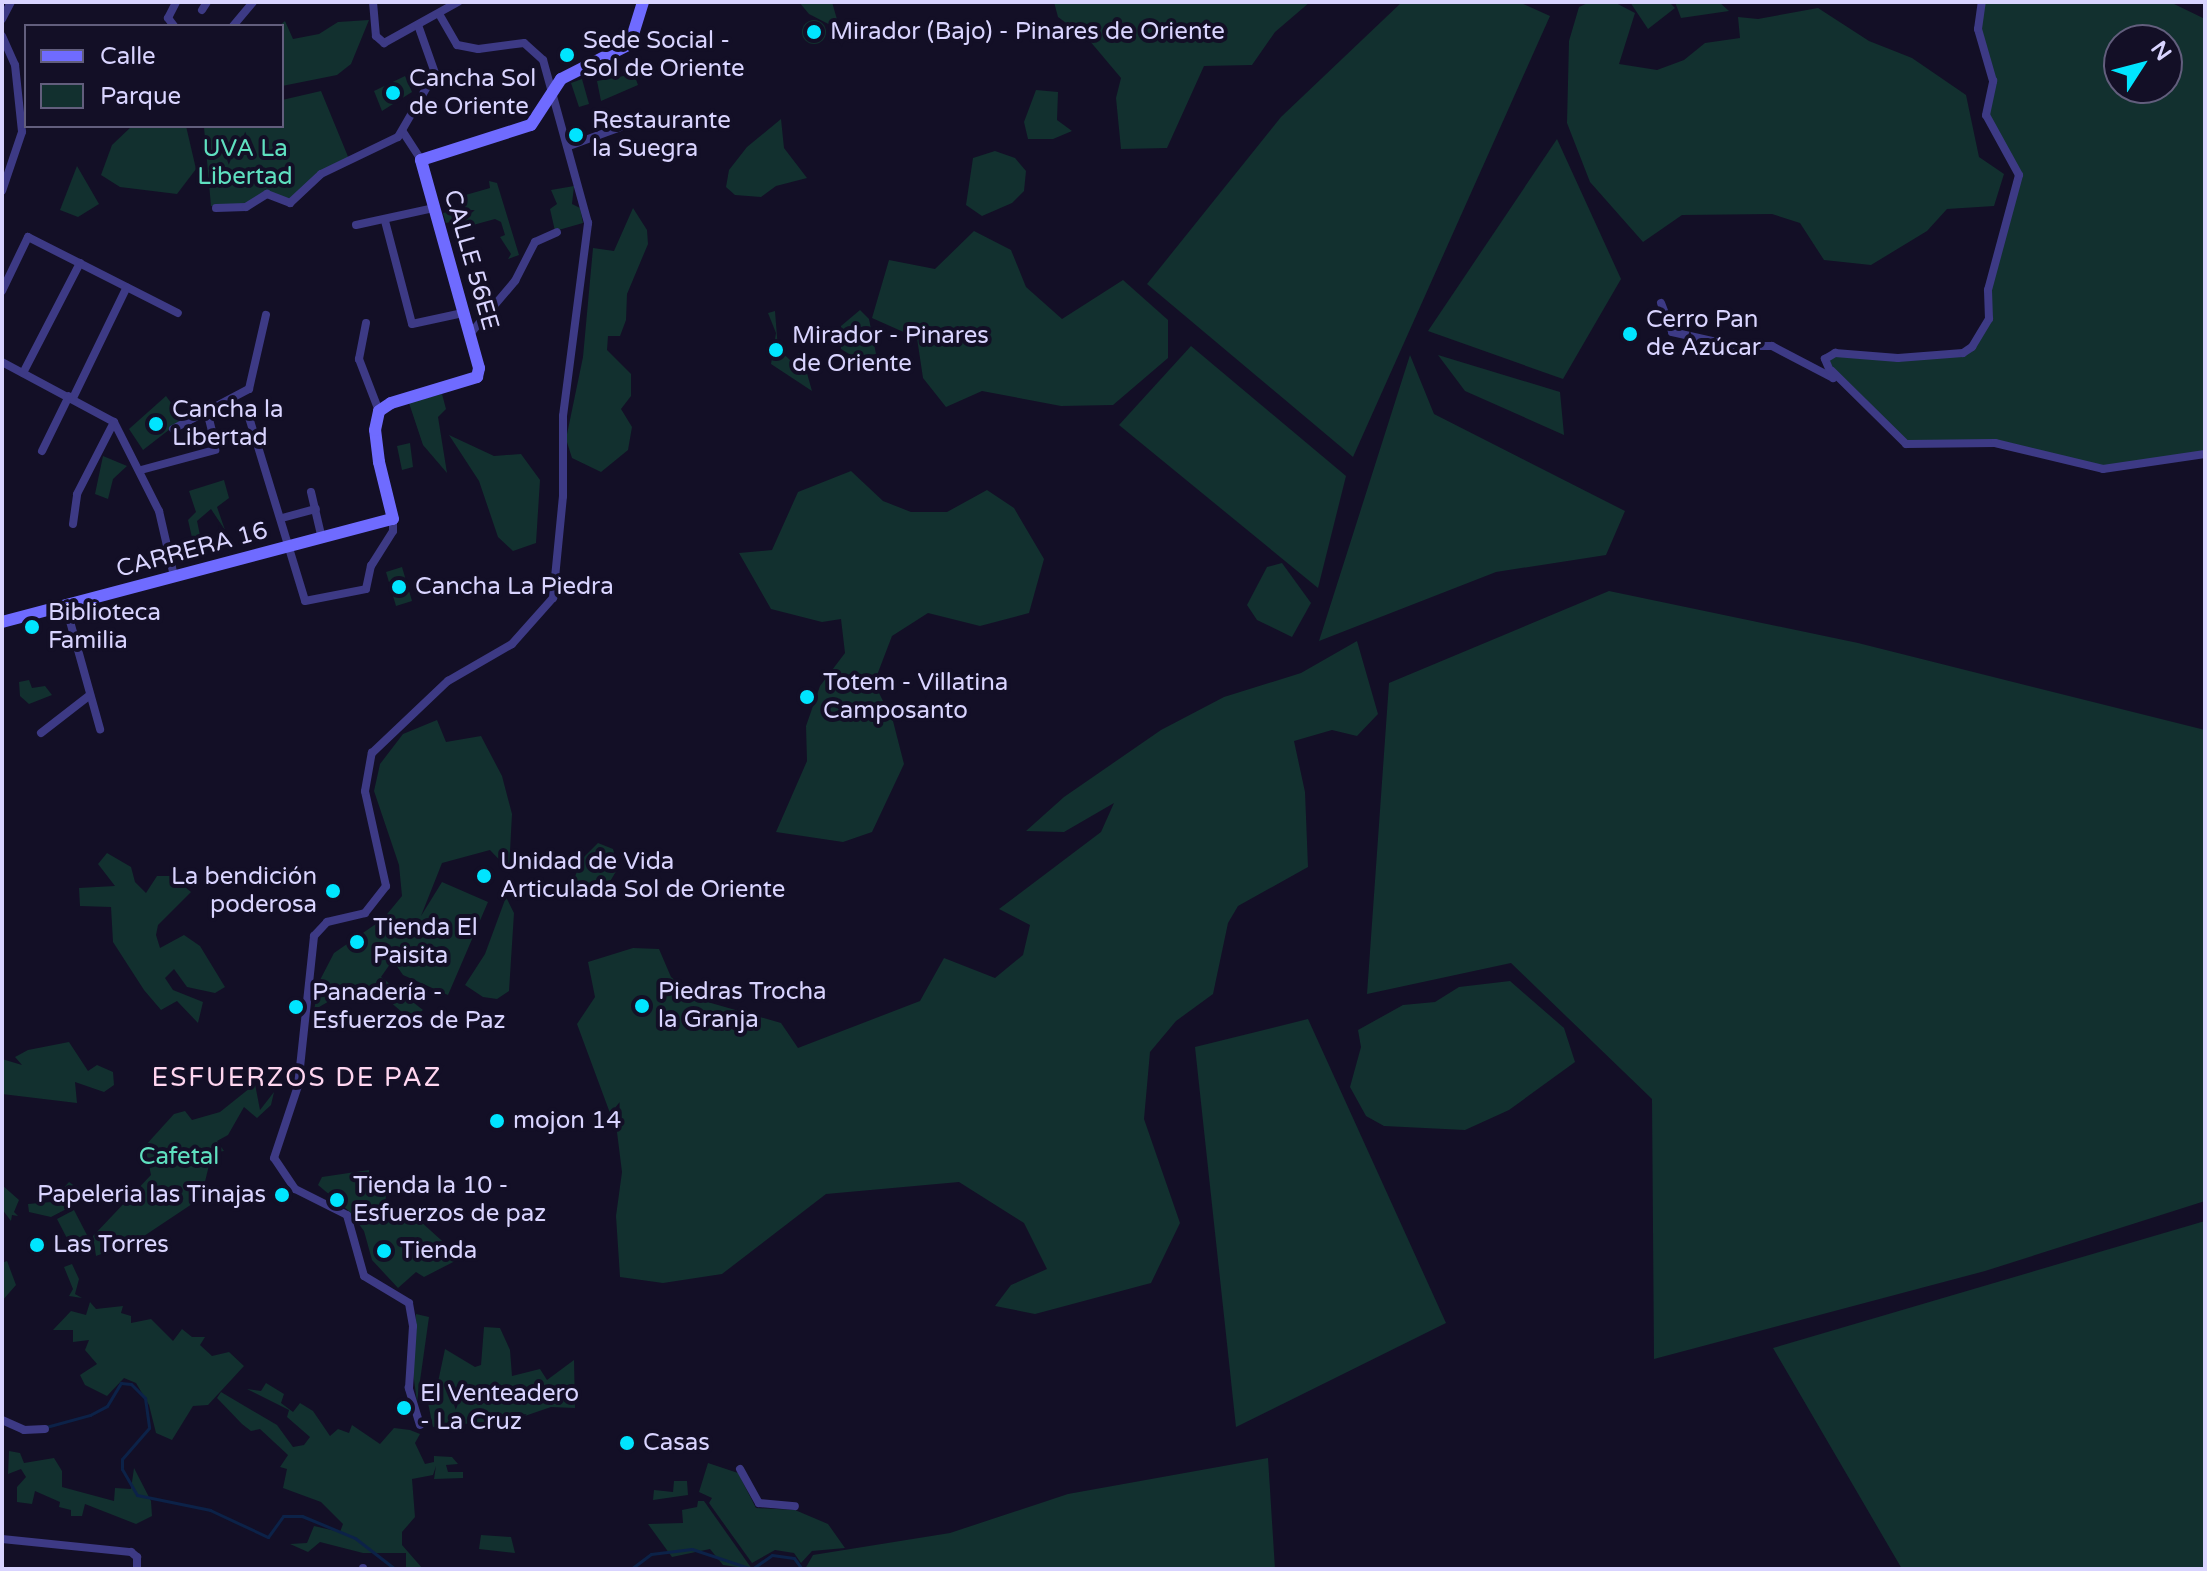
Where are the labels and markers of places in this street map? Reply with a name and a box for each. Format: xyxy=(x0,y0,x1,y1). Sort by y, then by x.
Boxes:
place label: Mirador (Bajo) - Pinares de Oriente xyxy=(830,18,1225,46)
marker: Mirador (Bajo) - Pinares de Oriente xyxy=(805,23,823,41)
place label: Sede Social - Sol de Oriente xyxy=(583,27,744,83)
marker: Sede Social - Sol de Oriente xyxy=(558,46,576,64)
place label: Cancha Sol de Oriente xyxy=(409,65,536,121)
marker: Cancha Sol de Oriente xyxy=(384,84,402,102)
place label: Restaurante la Suegra xyxy=(592,107,731,163)
marker: Restaurante la Suegra xyxy=(567,126,585,144)
place label: Cerro Pan de Azúcar xyxy=(1646,306,1761,362)
place label: Mirador - Pinares de Oriente xyxy=(792,322,989,378)
marker: Cerro Pan de Azúcar xyxy=(1621,325,1639,343)
marker: Mirador - Pinares de Oriente xyxy=(767,341,785,359)
place label: Cancha la Libertad xyxy=(172,396,283,452)
marker: Cancha la Libertad xyxy=(147,415,165,433)
place label: Cancha La Piedra xyxy=(415,573,614,601)
marker: Cancha La Piedra xyxy=(390,578,408,596)
place label: Biblioteca Familia xyxy=(48,599,161,655)
marker: Biblioteca Familia xyxy=(23,618,41,636)
place label: Totem - Villatina Camposanto xyxy=(823,669,1008,725)
marker: Totem - Villatina Camposanto xyxy=(798,688,816,706)
place label: Unidad de Vida Articulada Sol de Oriente xyxy=(500,848,785,904)
place label: La bendición poderosa xyxy=(171,863,317,919)
marker: Unidad de Vida Articulada Sol de Oriente xyxy=(475,867,493,885)
marker: La bendición poderosa xyxy=(324,882,342,900)
place label: Tienda El Paisita xyxy=(373,914,478,970)
marker: Tienda El Paisita xyxy=(348,933,366,951)
place label: Piedras Trocha la Granja xyxy=(658,978,827,1034)
place label: Panadería - Esfuerzos de Paz xyxy=(312,979,505,1035)
marker: Piedras Trocha la Granja xyxy=(633,997,651,1015)
marker: Panadería - Esfuerzos de Paz xyxy=(287,998,305,1016)
place label: mojon 14 xyxy=(513,1107,621,1135)
marker: mojon 14 xyxy=(488,1112,506,1130)
place label: Tienda la 10 - Esfuerzos de paz xyxy=(353,1172,546,1228)
place label: Papeleria las Tinajas xyxy=(37,1181,266,1209)
marker: Papeleria las Tinajas xyxy=(273,1186,291,1204)
marker: Tienda la 10 - Esfuerzos de paz xyxy=(328,1191,346,1209)
place label: Las Torres xyxy=(53,1231,169,1259)
marker: Las Torres xyxy=(28,1236,46,1254)
place label: Tienda xyxy=(400,1237,477,1265)
marker: Tienda xyxy=(375,1242,393,1260)
place label: El Venteadero - La Cruz xyxy=(420,1380,579,1436)
marker: El Venteadero - La Cruz xyxy=(395,1399,413,1417)
place label: Casas xyxy=(643,1429,710,1457)
marker: Casas xyxy=(618,1434,636,1452)

